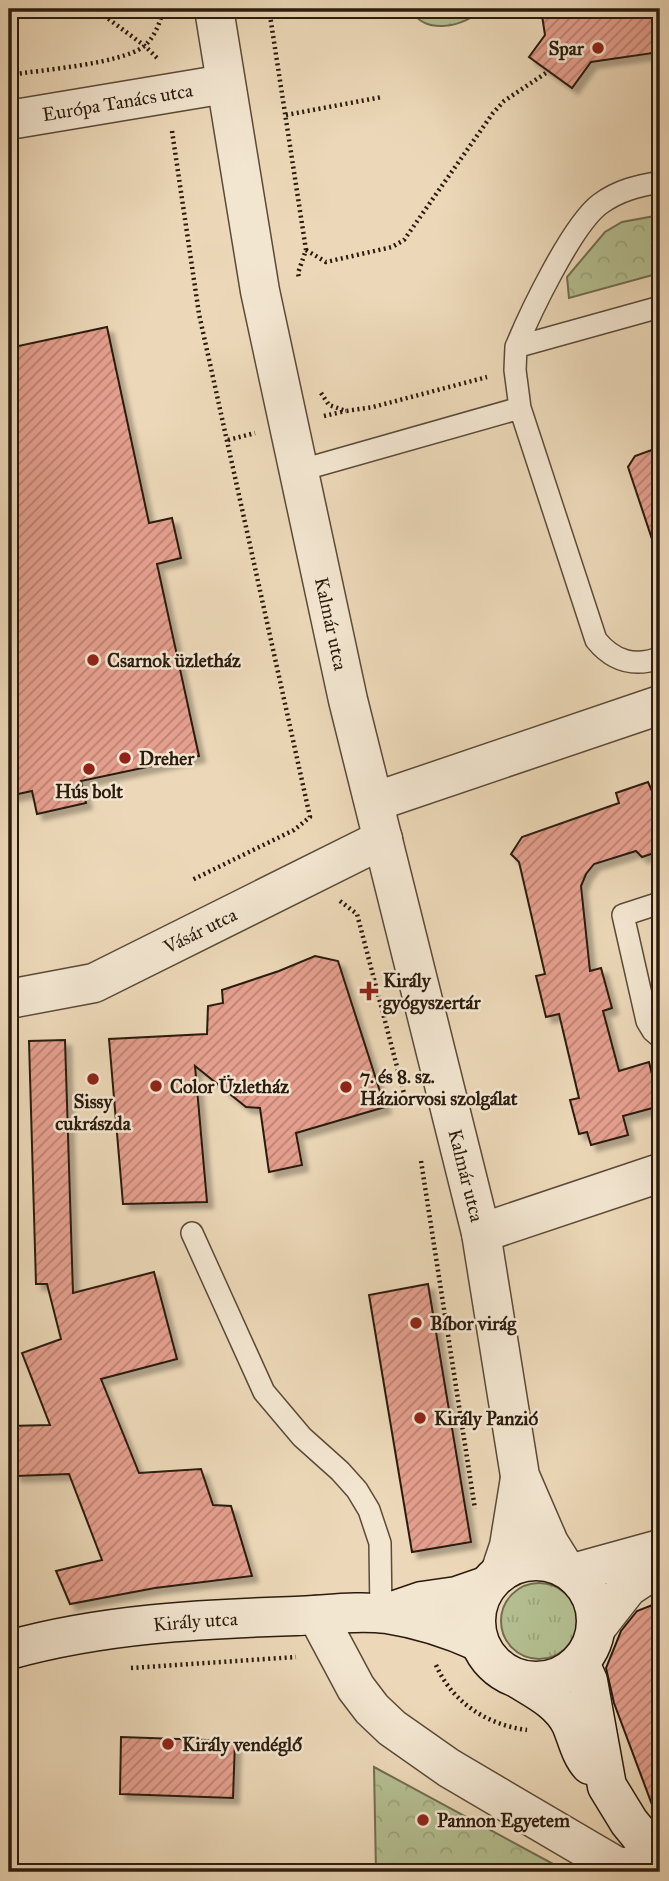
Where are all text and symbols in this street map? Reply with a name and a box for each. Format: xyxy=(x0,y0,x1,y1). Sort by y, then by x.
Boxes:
place label: Spar xyxy=(548,37,585,61)
marker: Spar xyxy=(590,40,606,56)
street label: Európa Tanács utca xyxy=(41,78,196,126)
street label: Kalmár utca xyxy=(310,575,353,673)
place label: Csarnok üzletház xyxy=(107,649,241,672)
marker: Csarnok üzletház xyxy=(85,652,101,668)
place label: Dreher xyxy=(139,747,195,770)
marker: Dreher xyxy=(117,750,133,766)
marker: Hús bolt xyxy=(81,761,97,777)
place label: Hús bolt xyxy=(55,780,123,803)
street label: Vásár utca xyxy=(159,902,242,959)
place label: Király gyógyszertár xyxy=(383,969,482,1015)
marker: Király gyógyszertár xyxy=(361,983,377,999)
place label: 7. és 8. sz. Háziorvosi szolgálat xyxy=(360,1065,518,1111)
marker: Sissy cukrászda xyxy=(85,1071,101,1087)
place label: Color Üzletház xyxy=(170,1074,289,1098)
marker: Color Üzletház xyxy=(148,1078,164,1094)
marker: 7. és 8. sz. Háziorvosi szolgálat xyxy=(338,1079,354,1095)
place label: Sissy cukrászda xyxy=(55,1090,132,1135)
street label: Kalmár utca xyxy=(443,1127,489,1225)
place label: Bíbor virág xyxy=(430,1312,517,1336)
marker: Bíbor virág xyxy=(408,1315,424,1331)
place label: Király Panzió xyxy=(434,1407,538,1431)
marker: Király Panzió xyxy=(412,1410,428,1426)
street label: Király utca xyxy=(152,1607,239,1636)
place label: Király vendéglő xyxy=(182,1733,303,1757)
marker: Király vendéglő xyxy=(160,1736,176,1752)
place label: Pannon Egyetem xyxy=(437,1809,570,1833)
marker: Pannon Egyetem xyxy=(415,1812,431,1828)

